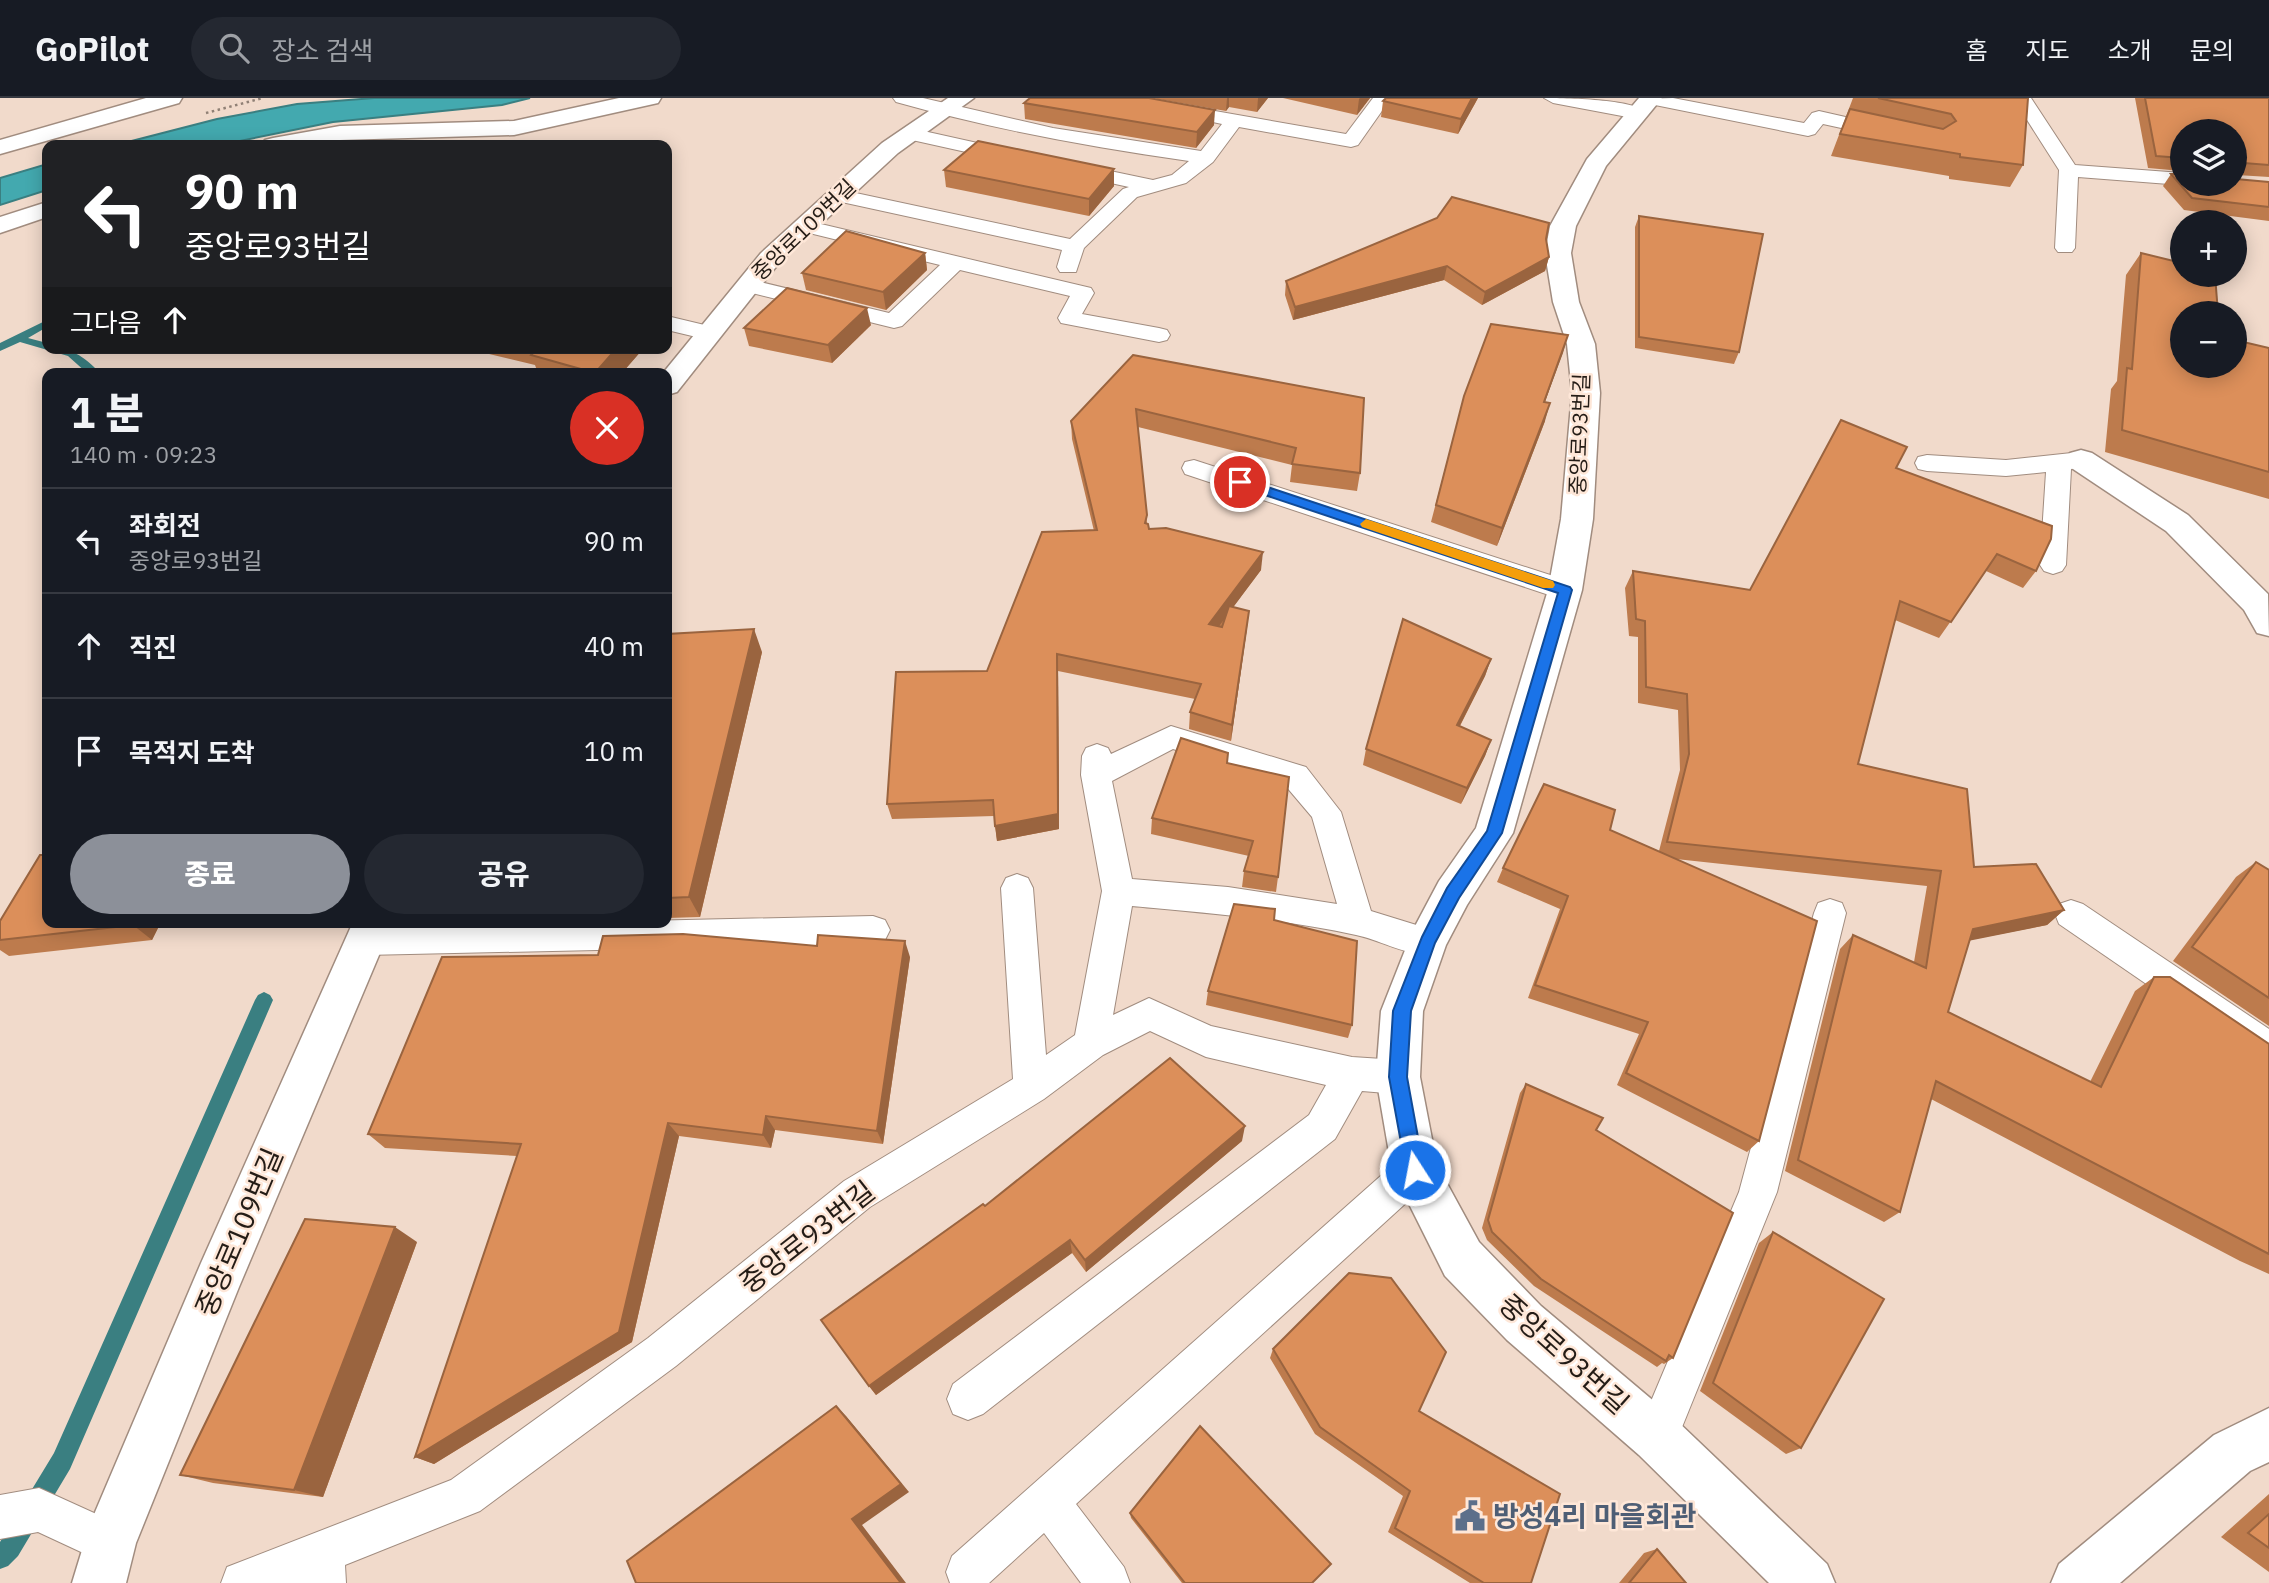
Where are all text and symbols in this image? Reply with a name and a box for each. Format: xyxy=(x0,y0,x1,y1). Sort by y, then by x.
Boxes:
search box xyxy=(191,17,681,80)
text: GoPilot xyxy=(35,27,149,70)
icon: search xyxy=(215,29,253,67)
text: 장소 검색 xyxy=(271,33,373,67)
text: 홈 xyxy=(1965,34,1987,66)
text: 지도 xyxy=(2025,34,2070,66)
text: 소개 xyxy=(2108,34,2152,66)
text: 문의 xyxy=(2190,34,2234,66)
map controls xyxy=(2170,119,2247,378)
button: layers xyxy=(2170,119,2247,196)
text: 90 m xyxy=(185,159,299,222)
icon: left xyxy=(70,168,161,259)
street label: 중앙로109번길 xyxy=(745,173,861,286)
button: + xyxy=(2170,210,2247,287)
text: 중앙로93번길 xyxy=(185,225,371,267)
icon: ahead xyxy=(156,301,194,339)
button: − xyxy=(2170,301,2247,378)
text: 그다음 xyxy=(70,305,142,339)
street label: 중앙로93번길 xyxy=(1563,373,1595,495)
text: 1 분 xyxy=(70,385,144,440)
button: close xyxy=(570,391,644,465)
text: 140 m · 09:23 xyxy=(70,439,217,469)
pin xyxy=(1210,452,1270,512)
icon: arrive xyxy=(1221,463,1259,501)
text: 좌회전 xyxy=(129,508,201,542)
icon: left xyxy=(70,522,108,560)
text: 90 m xyxy=(584,524,644,558)
text: 중앙로93번길 xyxy=(129,545,262,575)
icon: ahead xyxy=(70,627,108,665)
text: 40 m xyxy=(584,629,644,663)
text: 직진 xyxy=(129,630,177,664)
icon: arrive xyxy=(70,732,108,770)
text: 10 m xyxy=(584,734,644,768)
text: 목적지 도착 xyxy=(129,735,255,769)
button: 종료 xyxy=(70,834,350,914)
button: 공유 xyxy=(364,834,644,914)
position arrow xyxy=(1378,1133,1452,1207)
street label: 중앙로109번길 xyxy=(187,1142,291,1322)
street label: 중앙로93번길 xyxy=(731,1172,882,1301)
street label: 중앙로93번길 xyxy=(1492,1286,1637,1422)
place label: 방성4리 마을회관 xyxy=(1493,1497,1697,1534)
public building icon: 방성4리 마을회관 xyxy=(1453,1499,1487,1533)

